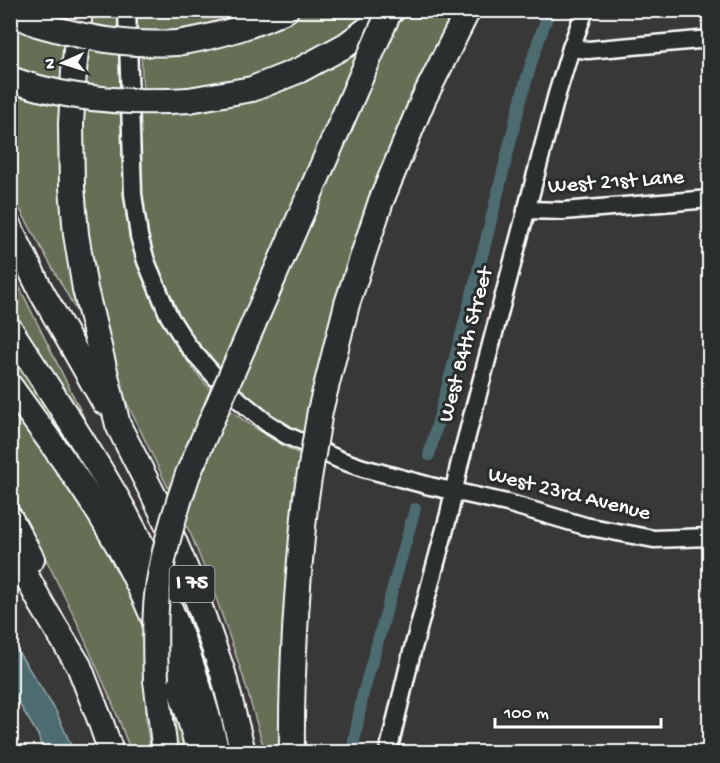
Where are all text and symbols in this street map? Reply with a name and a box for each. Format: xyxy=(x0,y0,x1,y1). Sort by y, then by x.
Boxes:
north arrow xyxy=(33,33,93,93)
text: N xyxy=(42,57,61,69)
street label: West 21st Lane xyxy=(547,165,686,201)
street label: West 84th Street xyxy=(434,263,501,425)
street label: West 23rd Avenue xyxy=(485,462,654,528)
road number: I 75 xyxy=(170,566,214,602)
scale bar xyxy=(495,691,662,729)
text: 100 m xyxy=(503,704,549,725)

